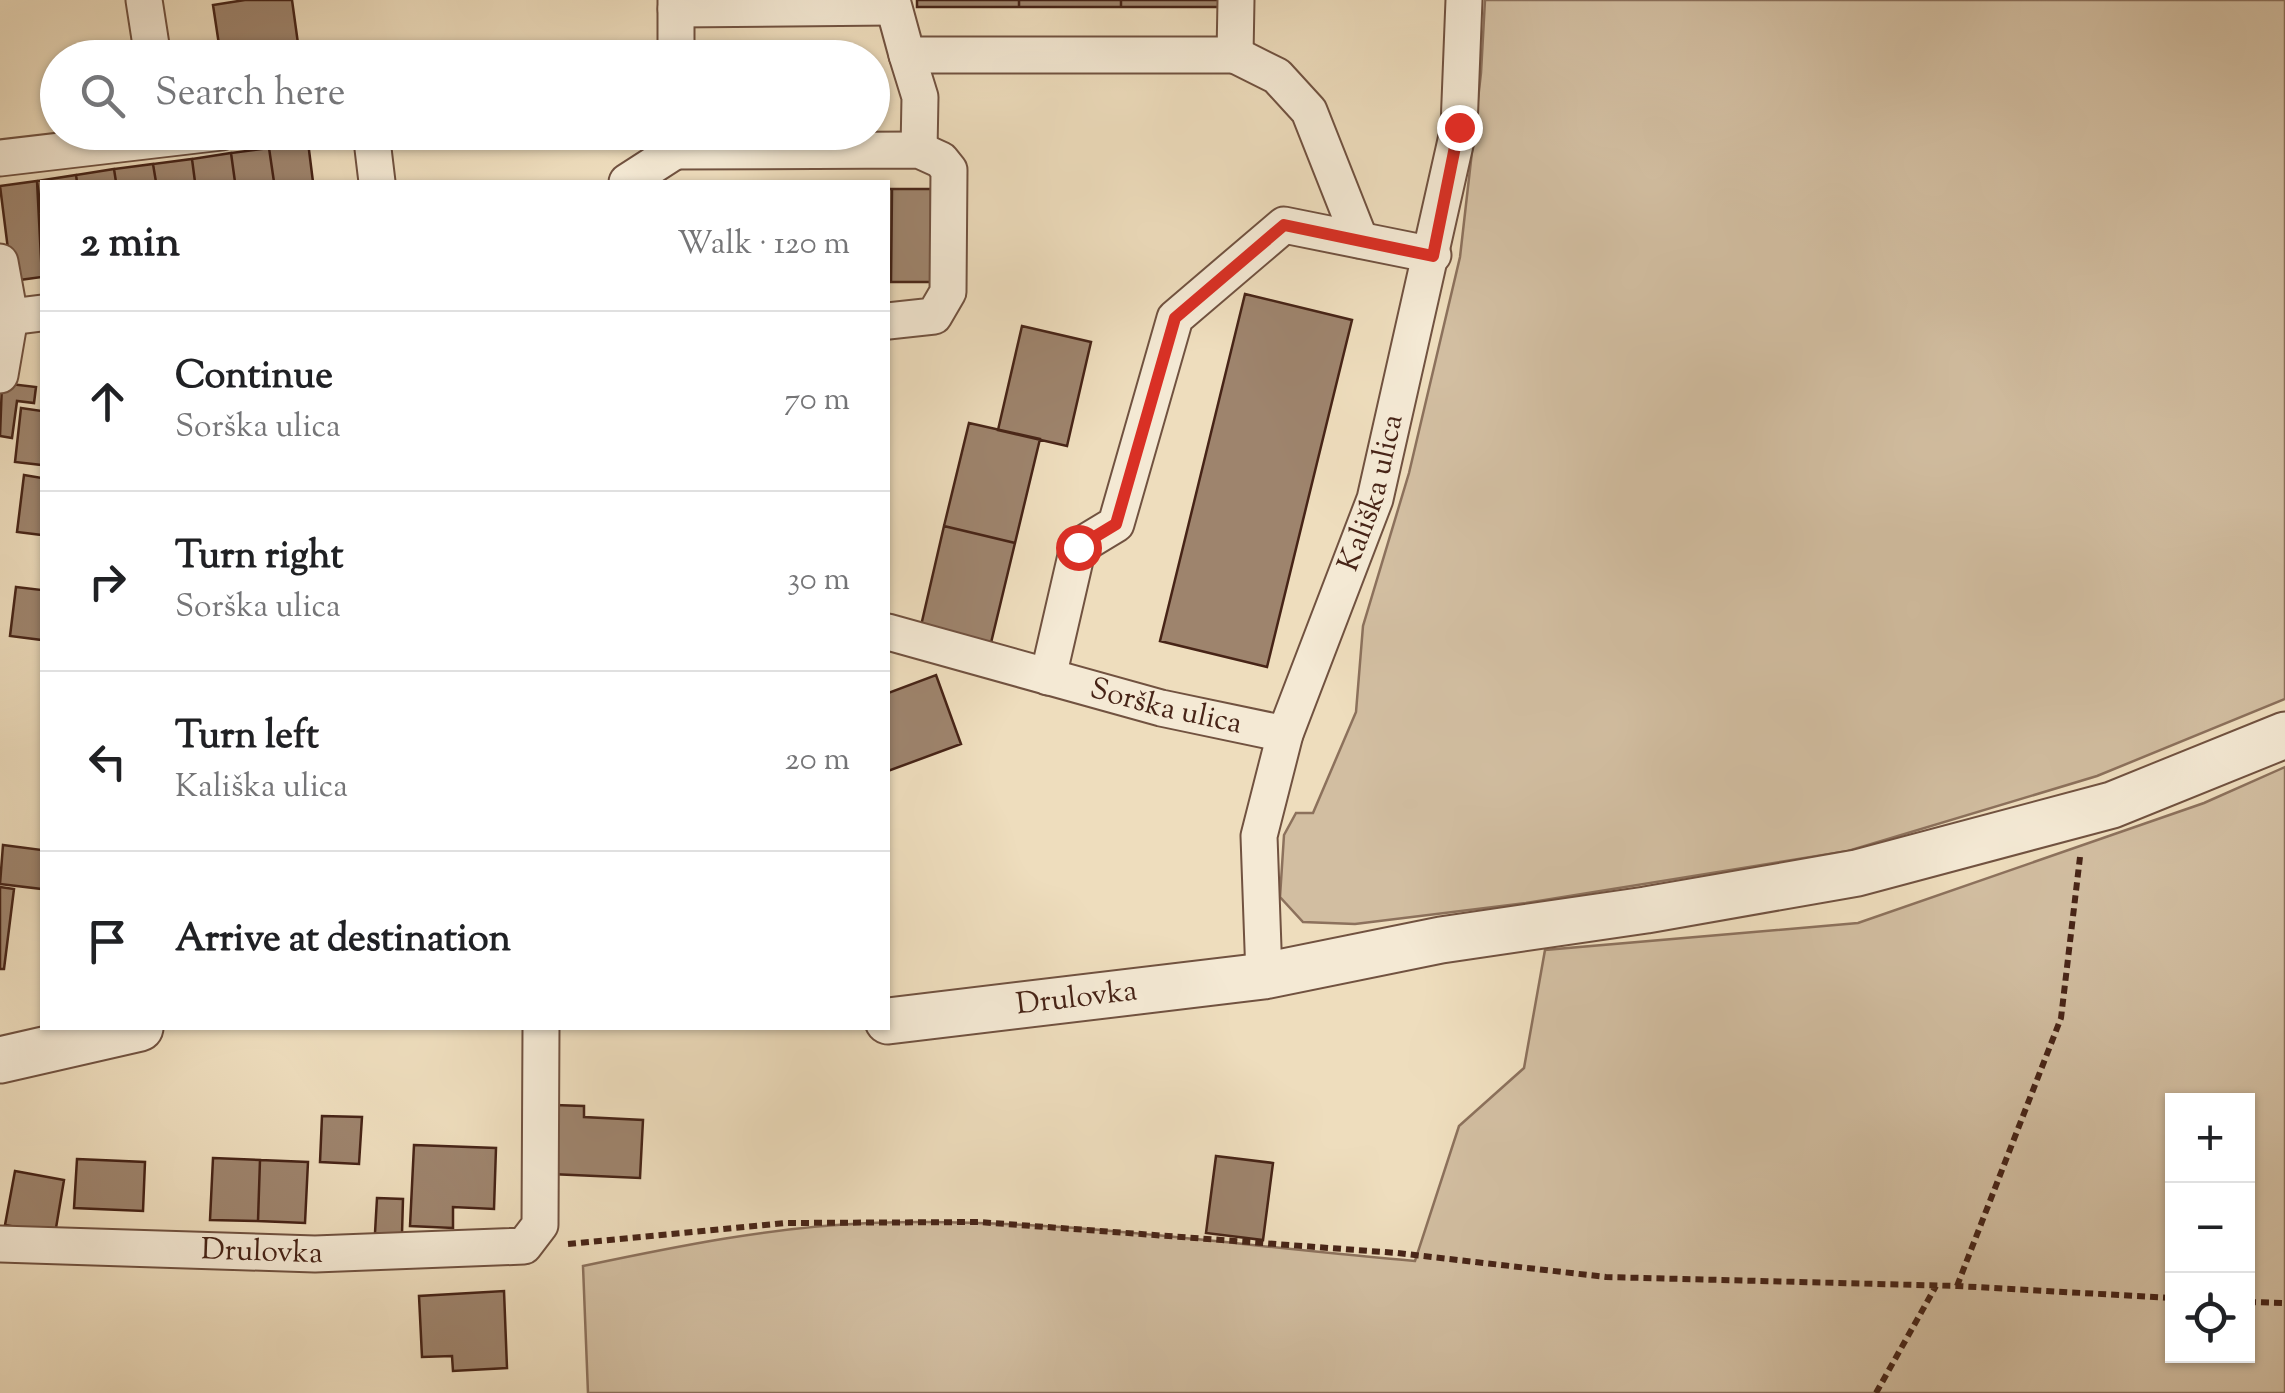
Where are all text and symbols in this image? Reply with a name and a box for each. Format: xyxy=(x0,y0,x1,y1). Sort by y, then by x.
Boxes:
search box xyxy=(40,40,890,150)
icon: search xyxy=(75,68,130,123)
text: Search here xyxy=(155,68,346,122)
route end xyxy=(1437,105,1483,151)
text: 2 min xyxy=(80,215,180,275)
text: Walk · 120 m xyxy=(677,222,850,268)
text: Continue xyxy=(175,351,333,405)
icon: ahead xyxy=(80,374,135,429)
text: 70 m xyxy=(784,378,850,424)
text: Sorška ulica xyxy=(175,405,341,451)
street label: Kališka ulica xyxy=(1328,410,1415,578)
route start xyxy=(1056,525,1102,571)
text: Turn right xyxy=(175,531,343,585)
icon: right xyxy=(80,554,135,609)
text: 30 m xyxy=(787,558,850,604)
text: Sorška ulica xyxy=(175,585,341,631)
street label: Sorška ulica xyxy=(1085,668,1246,746)
text: Turn left xyxy=(175,711,319,765)
icon: left xyxy=(80,734,135,789)
text: 20 m xyxy=(785,738,850,784)
text: Kališka ulica xyxy=(175,765,348,811)
icon: arrive xyxy=(80,914,135,969)
text: Arrive at destination xyxy=(175,914,511,968)
street label: Drulovka xyxy=(1014,970,1140,1027)
map controls xyxy=(2165,1093,2255,1363)
button: + xyxy=(2165,1093,2255,1183)
button: − xyxy=(2165,1183,2255,1273)
street label: Drulovka xyxy=(200,1229,324,1276)
button: locate xyxy=(2165,1273,2255,1363)

